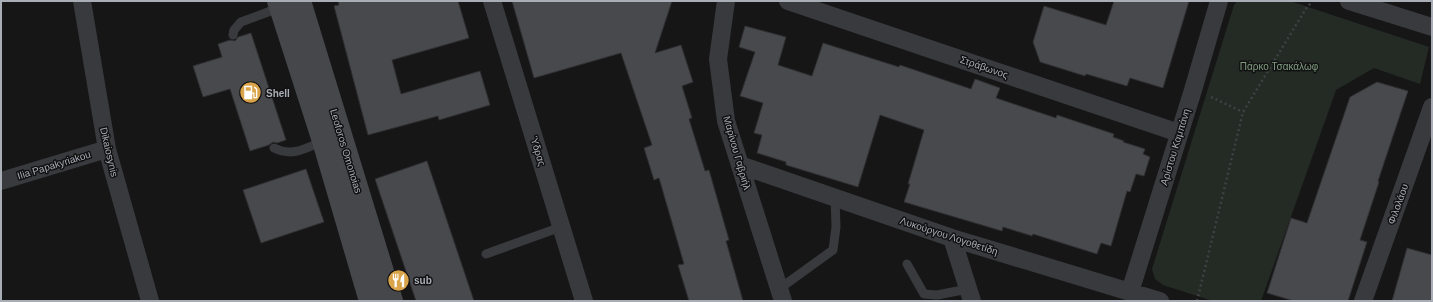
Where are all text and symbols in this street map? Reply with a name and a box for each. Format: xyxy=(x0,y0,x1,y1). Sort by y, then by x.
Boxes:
street label: Στράβωνος xyxy=(959,54,1010,80)
park label: Πάρκο Τσακάλωφ xyxy=(1240,61,1319,72)
fuel station icon: Shell xyxy=(238,80,264,106)
place label: Shell xyxy=(266,88,290,99)
street label: Αρίστου Καμπάνη xyxy=(1158,107,1192,187)
street label: Leoforos Omonoias xyxy=(328,108,364,194)
street label: Μαρίνου Γαβριήλ xyxy=(721,115,753,191)
street label: Dikaiosynis xyxy=(98,126,120,178)
street label: Ύδρας xyxy=(528,135,548,167)
street label: Ilia Papakyriakou xyxy=(16,149,92,181)
street label: Φιλολάου xyxy=(1386,182,1410,226)
street label: Λυκούργου Λογοθετίδη xyxy=(899,215,999,257)
restaurant icon: sub xyxy=(385,267,411,293)
place label: sub xyxy=(414,275,432,286)

